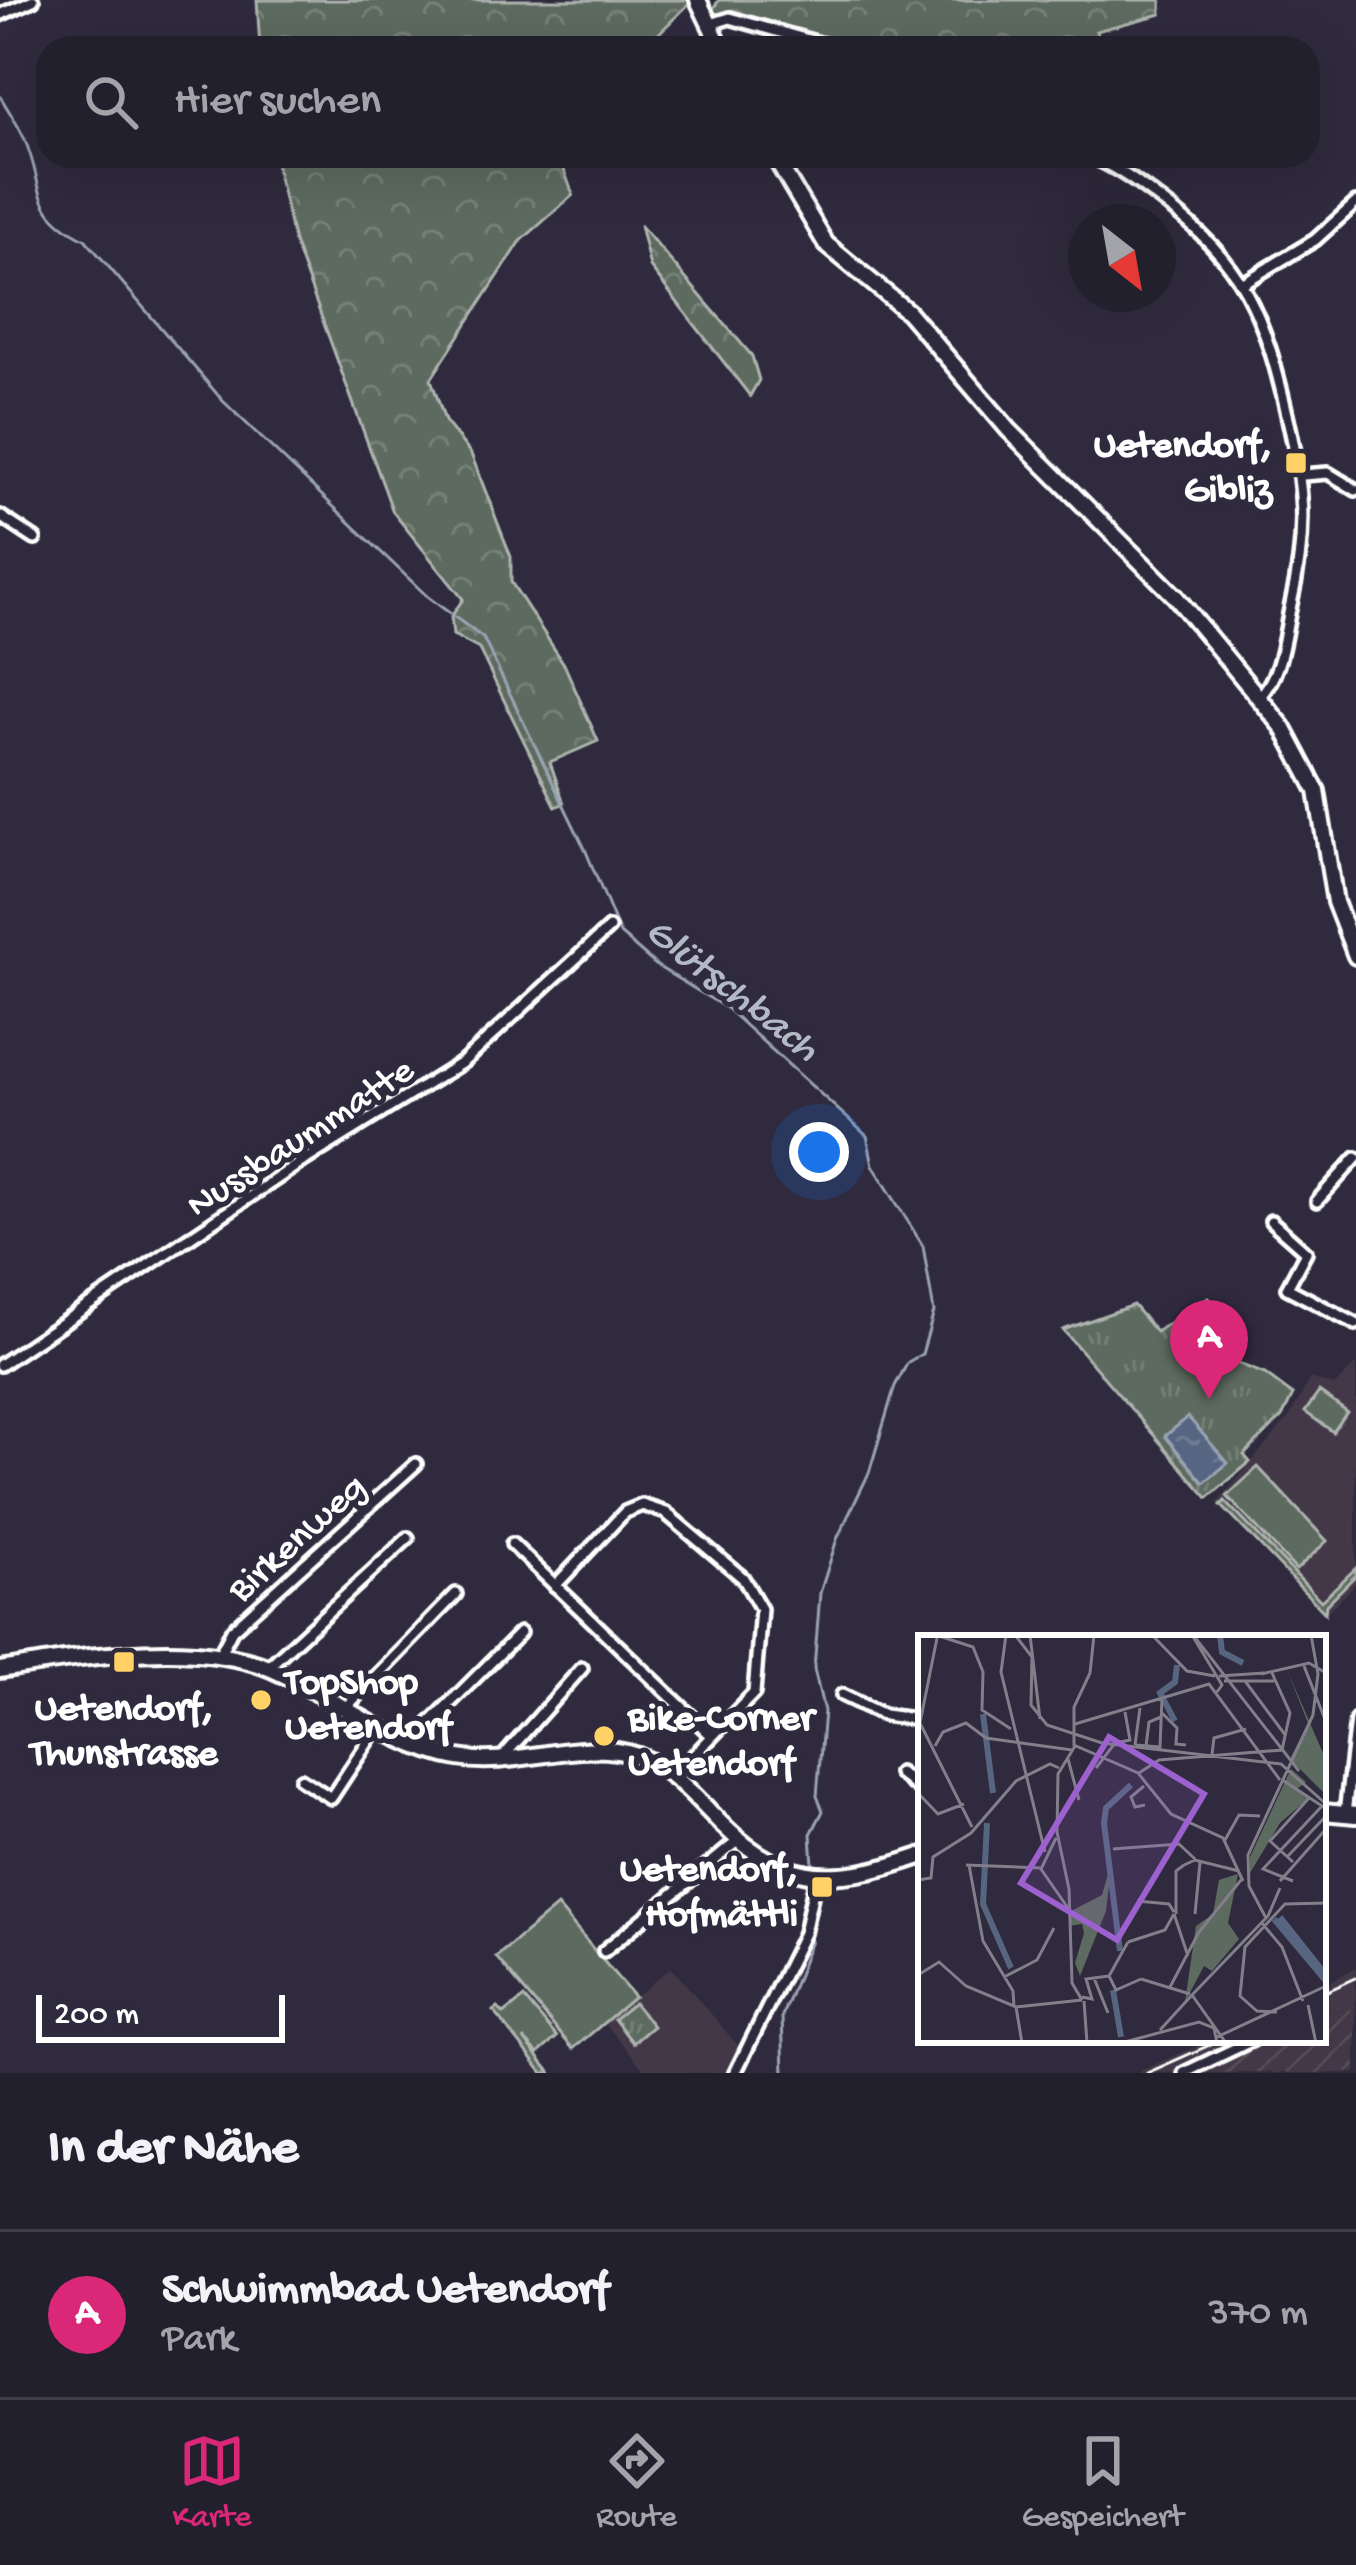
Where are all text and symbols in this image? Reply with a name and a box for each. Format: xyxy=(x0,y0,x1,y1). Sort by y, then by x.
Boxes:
search box xyxy=(36,36,1320,168)
icon: search xyxy=(78,69,144,135)
text: Hier suchen xyxy=(174,76,381,129)
north arrow xyxy=(1068,204,1176,312)
place label: Uetendorf, Gibliz xyxy=(1094,425,1274,516)
marker: Uetendorf, Gibliz xyxy=(1283,450,1309,476)
water label: Glütschbach xyxy=(634,909,827,1075)
street label: Nussbaummatte xyxy=(179,1049,425,1231)
your location xyxy=(789,1122,849,1182)
pin: A xyxy=(1170,1300,1248,1399)
street label: Birkenweg xyxy=(219,1466,378,1615)
inset map xyxy=(918,1635,1326,2043)
marker: Uetendorf, Thunstrasse xyxy=(111,1649,137,1675)
place label: TopShop Uetendorf xyxy=(282,1662,454,1753)
marker: TopShop Uetendorf xyxy=(248,1687,274,1713)
place label: Uetendorf, Thunstrasse xyxy=(27,1688,220,1779)
place label: Bike-Corner Uetendorf xyxy=(626,1698,818,1789)
marker: Bike-Corner Uetendorf xyxy=(591,1723,617,1749)
place label: Uetendorf, Hofmättli xyxy=(620,1849,798,1940)
marker: Uetendorf, Hofmättli xyxy=(809,1874,835,1900)
scale bar xyxy=(36,1989,285,2042)
text: 200 m xyxy=(54,1997,139,2035)
text: In der Nähe xyxy=(48,2121,298,2181)
text: Schwimmbad Uetendorf xyxy=(162,2265,608,2318)
text: A xyxy=(75,2292,99,2338)
text: 370 m xyxy=(1208,2292,1308,2338)
text: Park xyxy=(162,2318,236,2364)
tab: Karte xyxy=(173,2428,251,2538)
tab: Route xyxy=(596,2428,677,2538)
tab: Gespeichert xyxy=(1022,2428,1183,2538)

